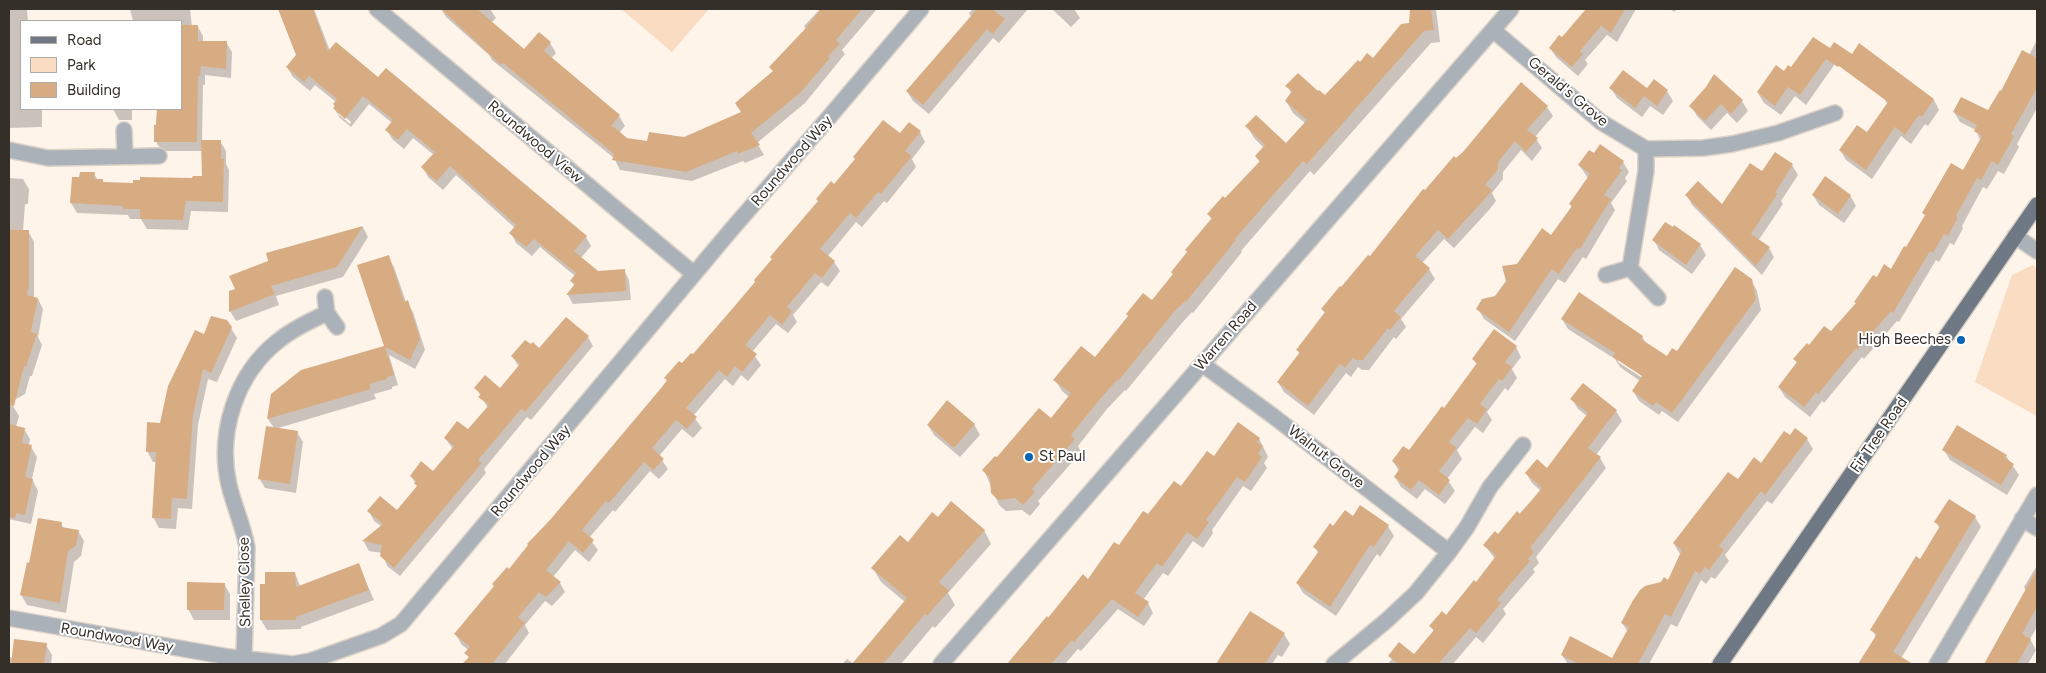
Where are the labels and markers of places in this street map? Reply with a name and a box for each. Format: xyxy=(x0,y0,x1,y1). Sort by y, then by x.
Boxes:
place label: High Beeches xyxy=(1858,331,1951,349)
marker: High Beeches xyxy=(1955,334,1967,346)
place label: St Paul xyxy=(1039,448,1085,466)
marker: St Paul xyxy=(1023,451,1035,463)

